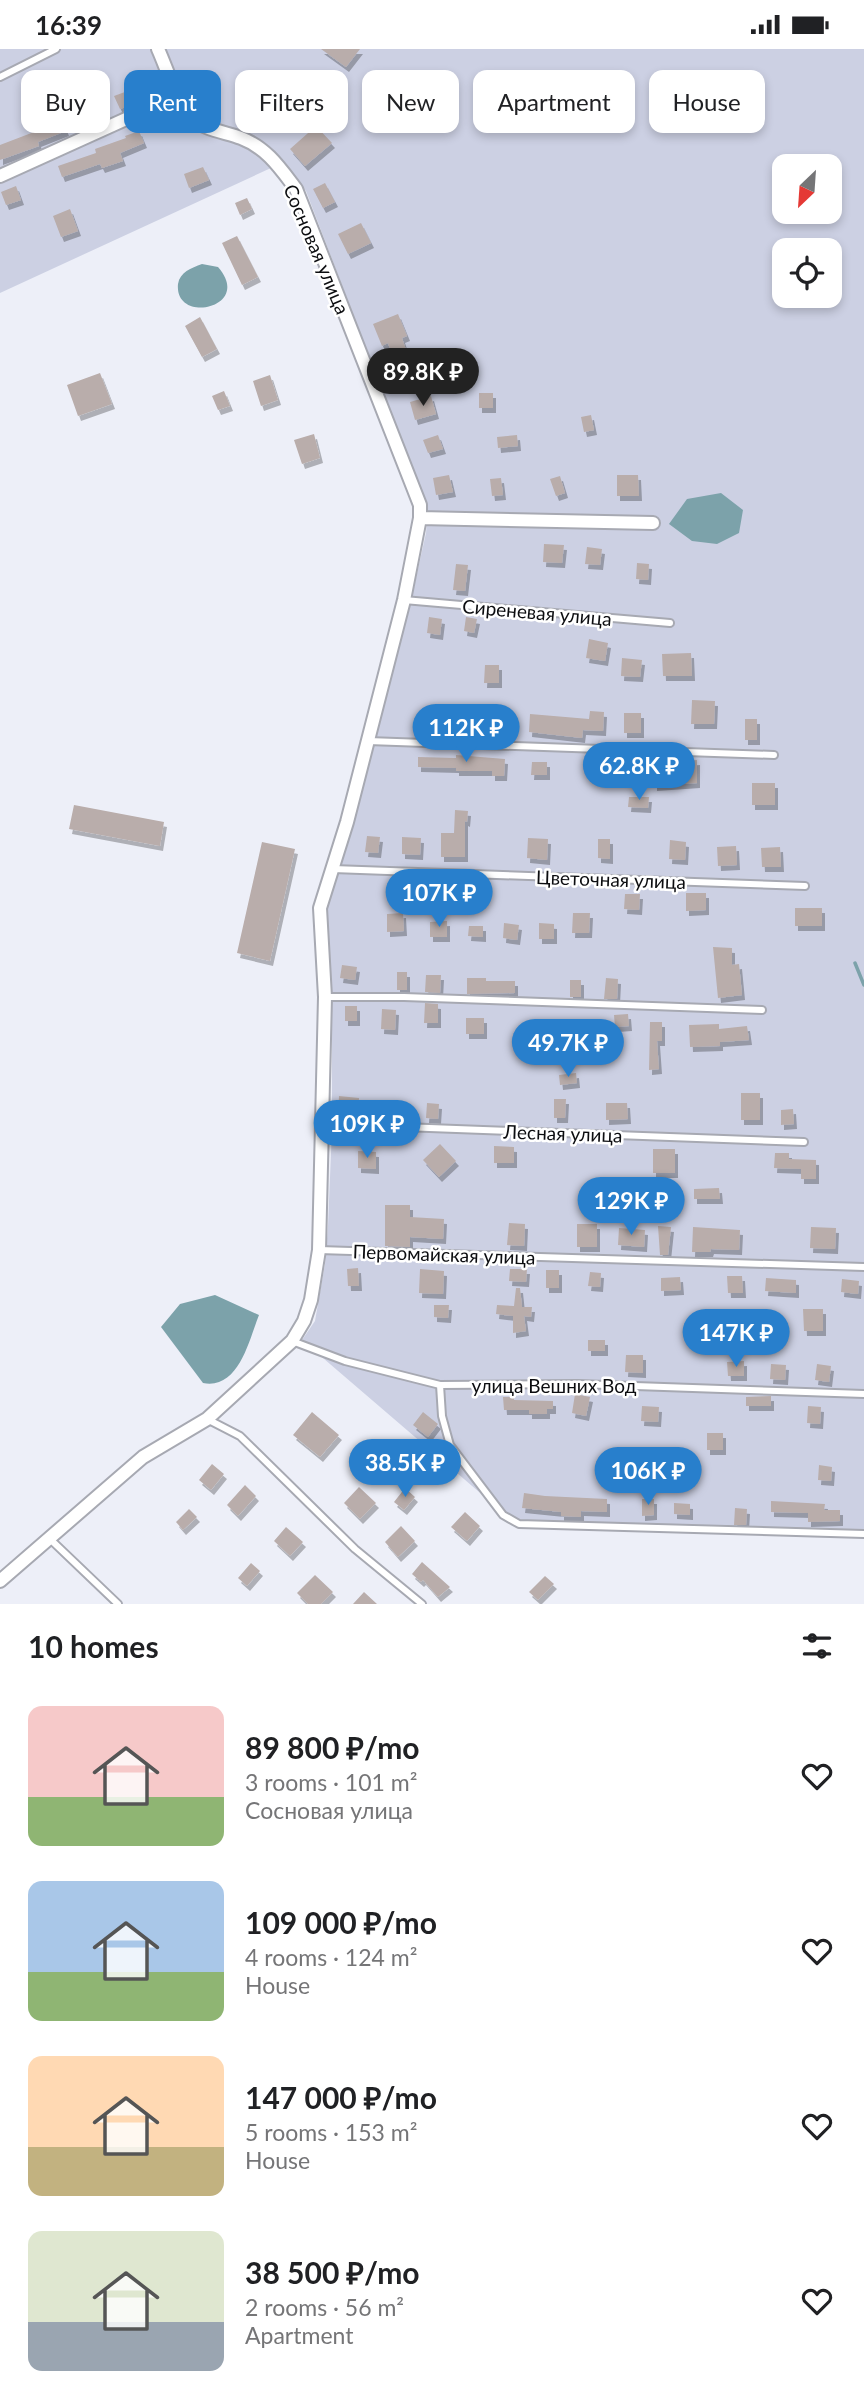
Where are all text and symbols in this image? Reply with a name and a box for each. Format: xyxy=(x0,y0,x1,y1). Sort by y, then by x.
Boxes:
text: 16:39 xyxy=(35,9,102,41)
chip: Buy xyxy=(21,70,110,133)
chip: Rent xyxy=(124,70,221,133)
chip: Filters xyxy=(235,70,348,133)
chip: New xyxy=(362,70,459,133)
chip: Apartment xyxy=(473,70,635,133)
chip: House xyxy=(649,70,765,133)
north arrow xyxy=(772,154,842,224)
map controls xyxy=(772,154,842,308)
street label: Сосновая улица xyxy=(279,181,355,317)
button: locate xyxy=(772,238,842,308)
pin: 89.8K ₽ xyxy=(358,349,488,408)
text: 89.8K ₽ xyxy=(383,357,463,385)
street label: Сиреневая улица xyxy=(461,594,613,630)
pin: 112K ₽ xyxy=(409,705,523,764)
text: 112K ₽ xyxy=(429,713,503,741)
pin: 62.8K ₽ xyxy=(574,743,704,802)
text: 62.8K ₽ xyxy=(599,751,679,779)
street label: Цветочная улица xyxy=(536,865,686,893)
pin: 107K ₽ xyxy=(382,869,496,929)
text: 107K ₽ xyxy=(402,878,476,906)
pin: 49.7K ₽ xyxy=(503,1019,633,1079)
text: 49.7K ₽ xyxy=(528,1028,608,1056)
pin: 109K ₽ xyxy=(310,1101,424,1160)
text: 109K ₽ xyxy=(330,1109,404,1137)
street label: Лесная улица xyxy=(502,1119,623,1147)
pin: 129K ₽ xyxy=(574,1177,688,1237)
text: 129K ₽ xyxy=(594,1186,668,1214)
street label: Первомайская улица xyxy=(352,1239,536,1269)
pin: 147K ₽ xyxy=(679,1309,793,1369)
text: 147K ₽ xyxy=(699,1318,773,1346)
street label: улица Вешних Вод xyxy=(472,1374,637,1397)
pin: 38.5K ₽ xyxy=(340,1439,470,1499)
pin: 106K ₽ xyxy=(591,1447,705,1507)
text: 38.5K ₽ xyxy=(365,1448,445,1476)
text: 106K ₽ xyxy=(611,1456,685,1484)
icon: filters xyxy=(798,1627,836,1665)
text: 10 homes xyxy=(28,1628,159,1664)
text: 89 800 ₽/mo xyxy=(245,1729,420,1765)
icon: home xyxy=(84,1734,168,1818)
icon: heart xyxy=(798,1757,836,1795)
text: 3 rooms · 101 m² xyxy=(245,1768,417,1796)
text: Сосновая улица xyxy=(245,1796,413,1824)
text: 109 000 ₽/mo xyxy=(245,1904,437,1940)
icon: home xyxy=(84,1909,168,1993)
icon: heart xyxy=(798,1932,836,1970)
text: 4 rooms · 124 m² xyxy=(245,1943,417,1971)
text: House xyxy=(245,1971,310,1999)
text: 147 000 ₽/mo xyxy=(245,2079,437,2115)
icon: home xyxy=(84,2084,168,2168)
icon: heart xyxy=(798,2107,836,2145)
text: 5 rooms · 153 m² xyxy=(245,2118,417,2146)
text: House xyxy=(245,2146,310,2174)
text: 38 500 ₽/mo xyxy=(245,2254,420,2290)
icon: home xyxy=(84,2259,168,2343)
icon: heart xyxy=(798,2282,836,2320)
text: 2 rooms · 56 m² xyxy=(245,2293,404,2321)
text: Apartment xyxy=(245,2321,353,2349)

